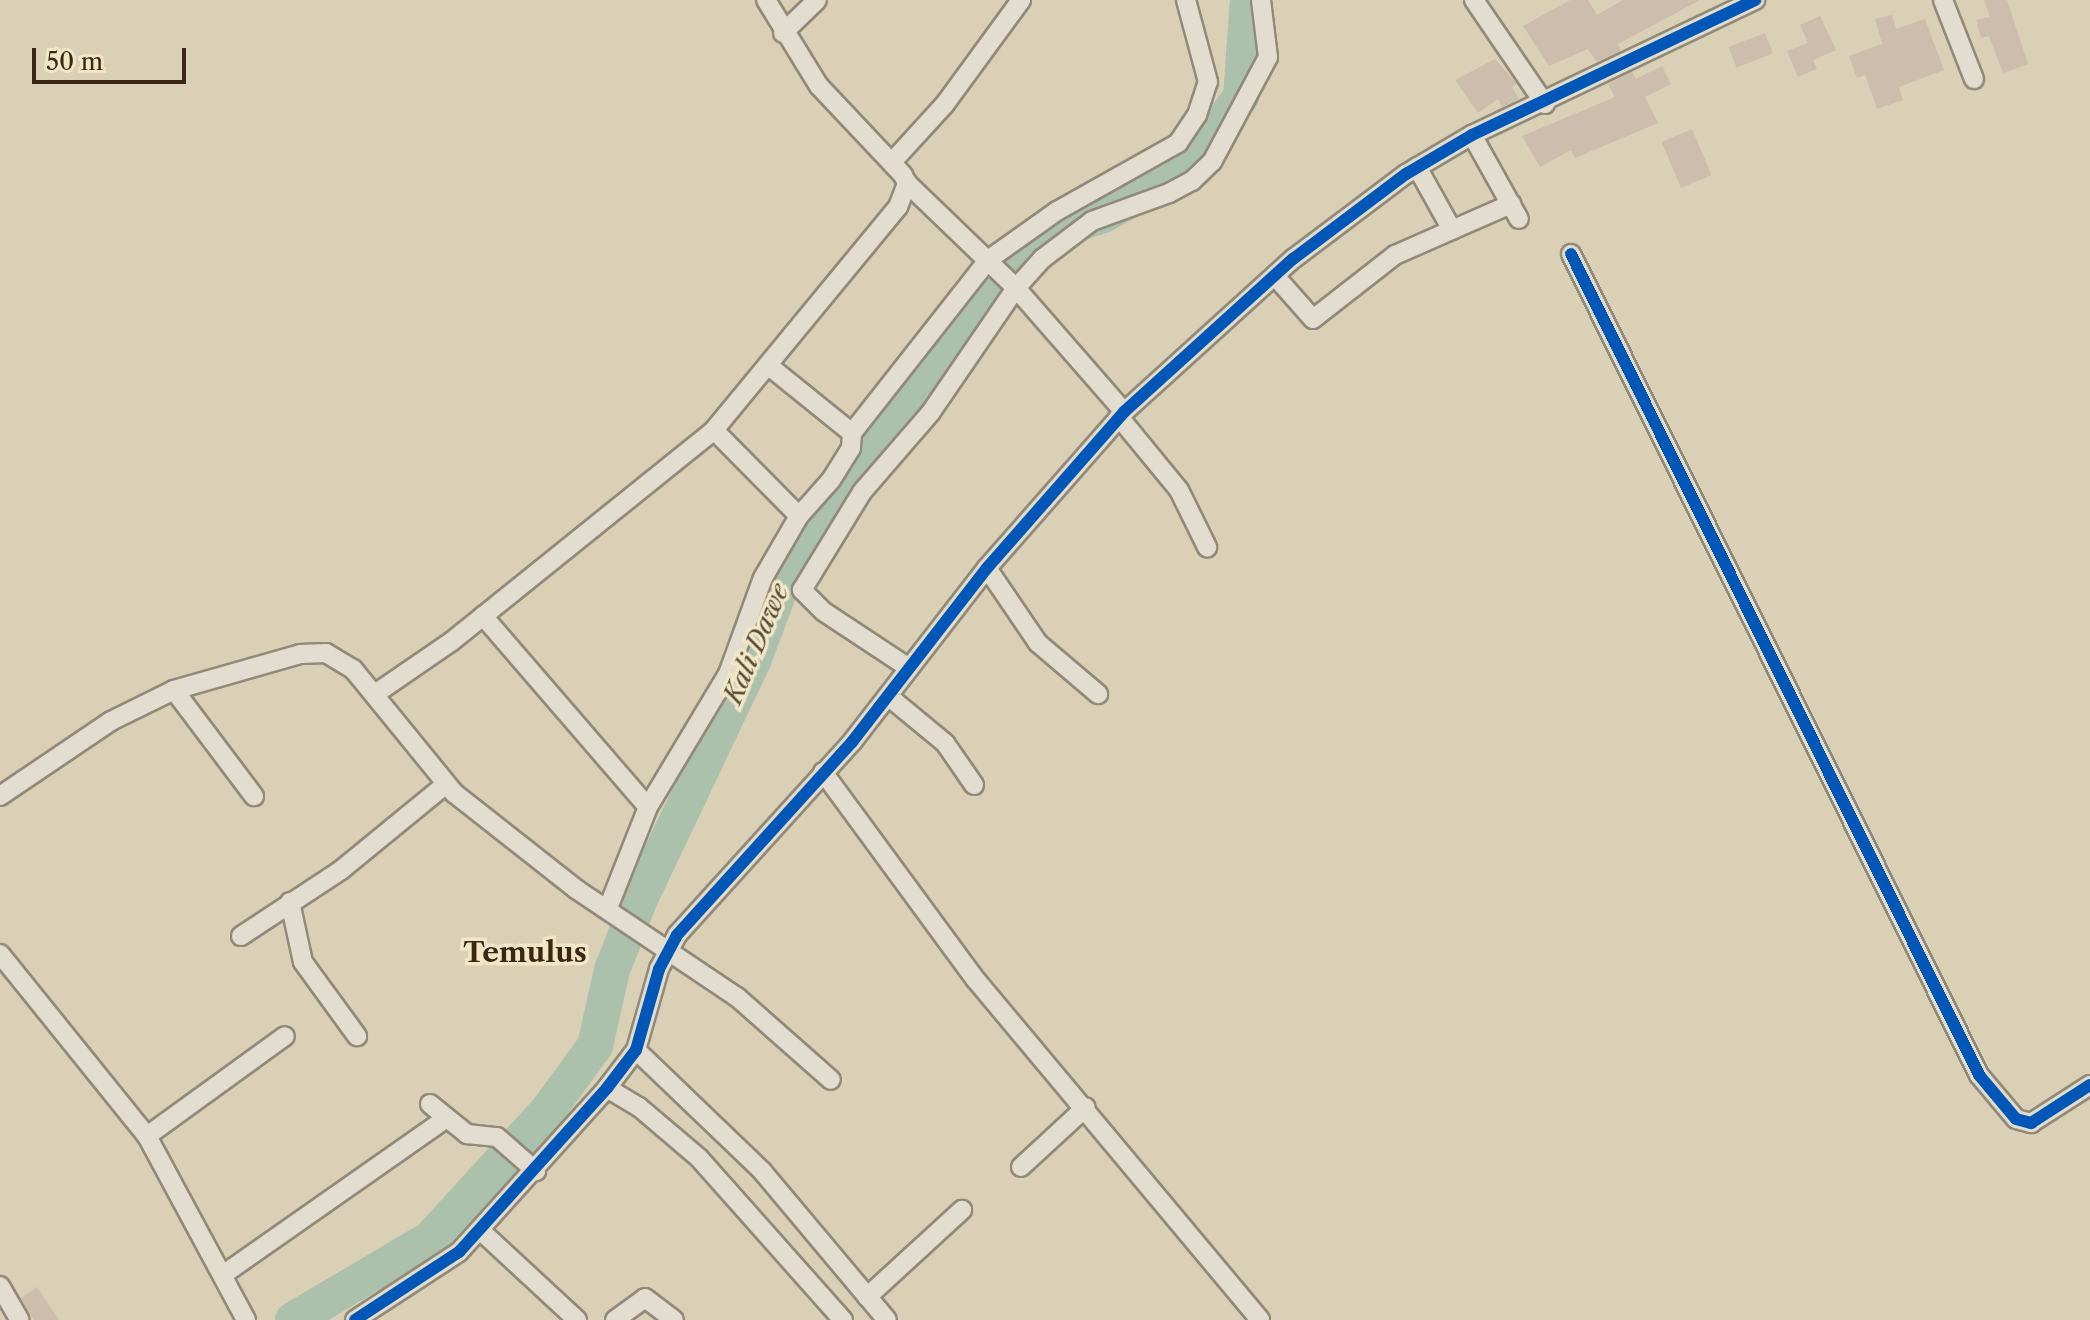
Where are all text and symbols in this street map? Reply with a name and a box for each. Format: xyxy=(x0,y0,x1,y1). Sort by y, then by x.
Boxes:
scale bar xyxy=(36,32,190,82)
text: 50 m xyxy=(46,47,103,76)
water label: Kali Dawe xyxy=(718,579,796,709)
district label: Temulus xyxy=(463,935,587,969)

